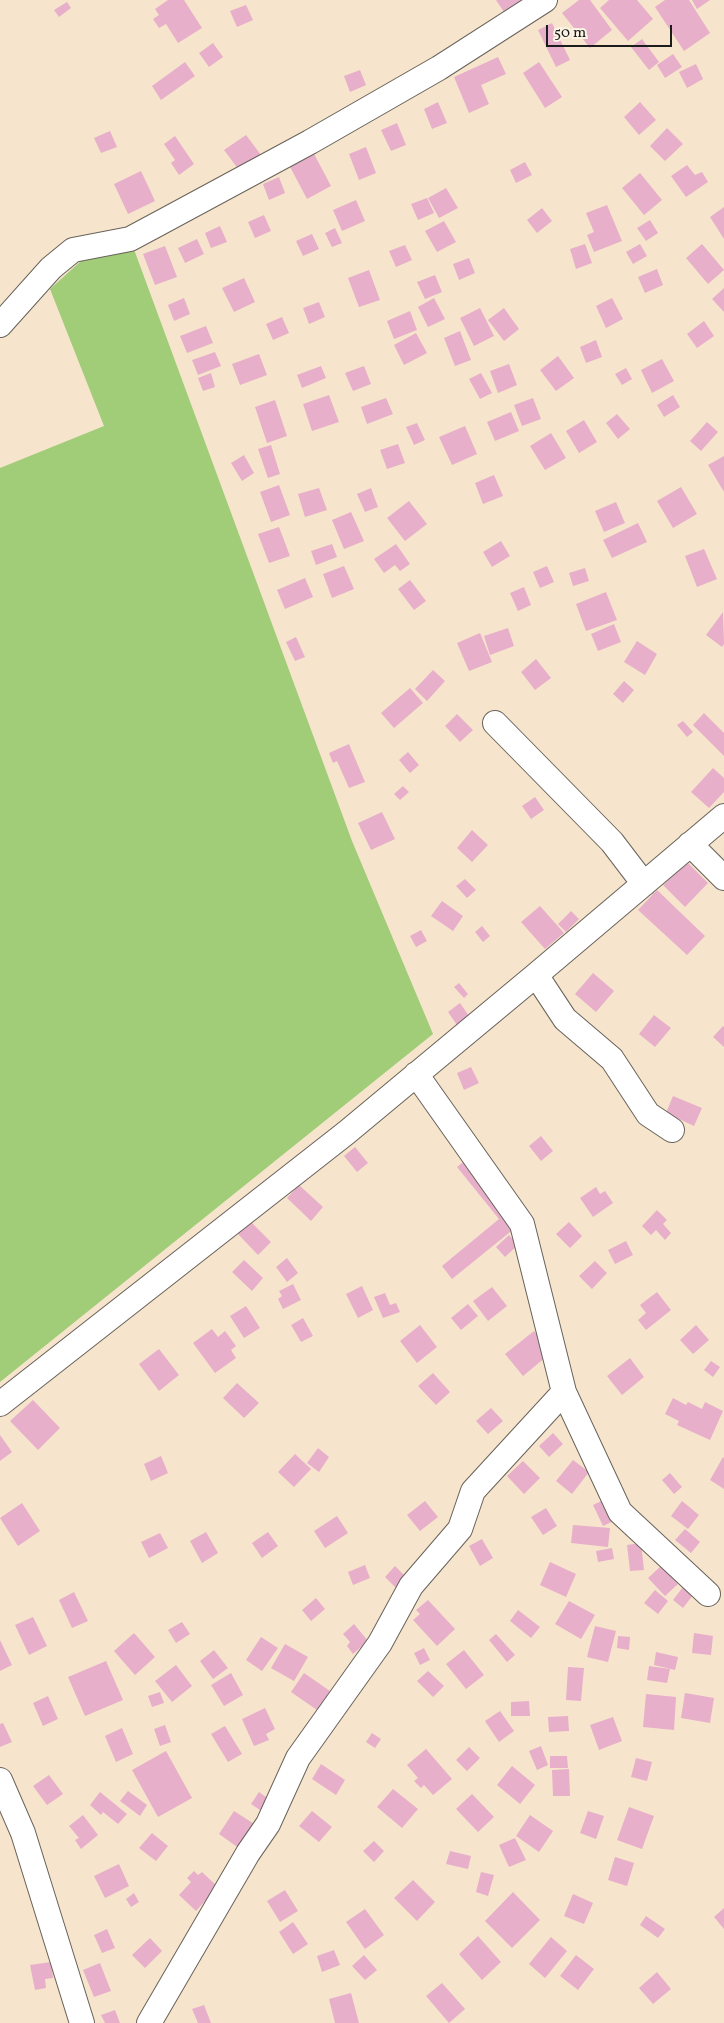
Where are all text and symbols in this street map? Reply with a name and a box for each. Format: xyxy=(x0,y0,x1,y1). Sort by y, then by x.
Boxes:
scale bar xyxy=(549,15,675,47)
text: 50 m xyxy=(554,23,586,44)

